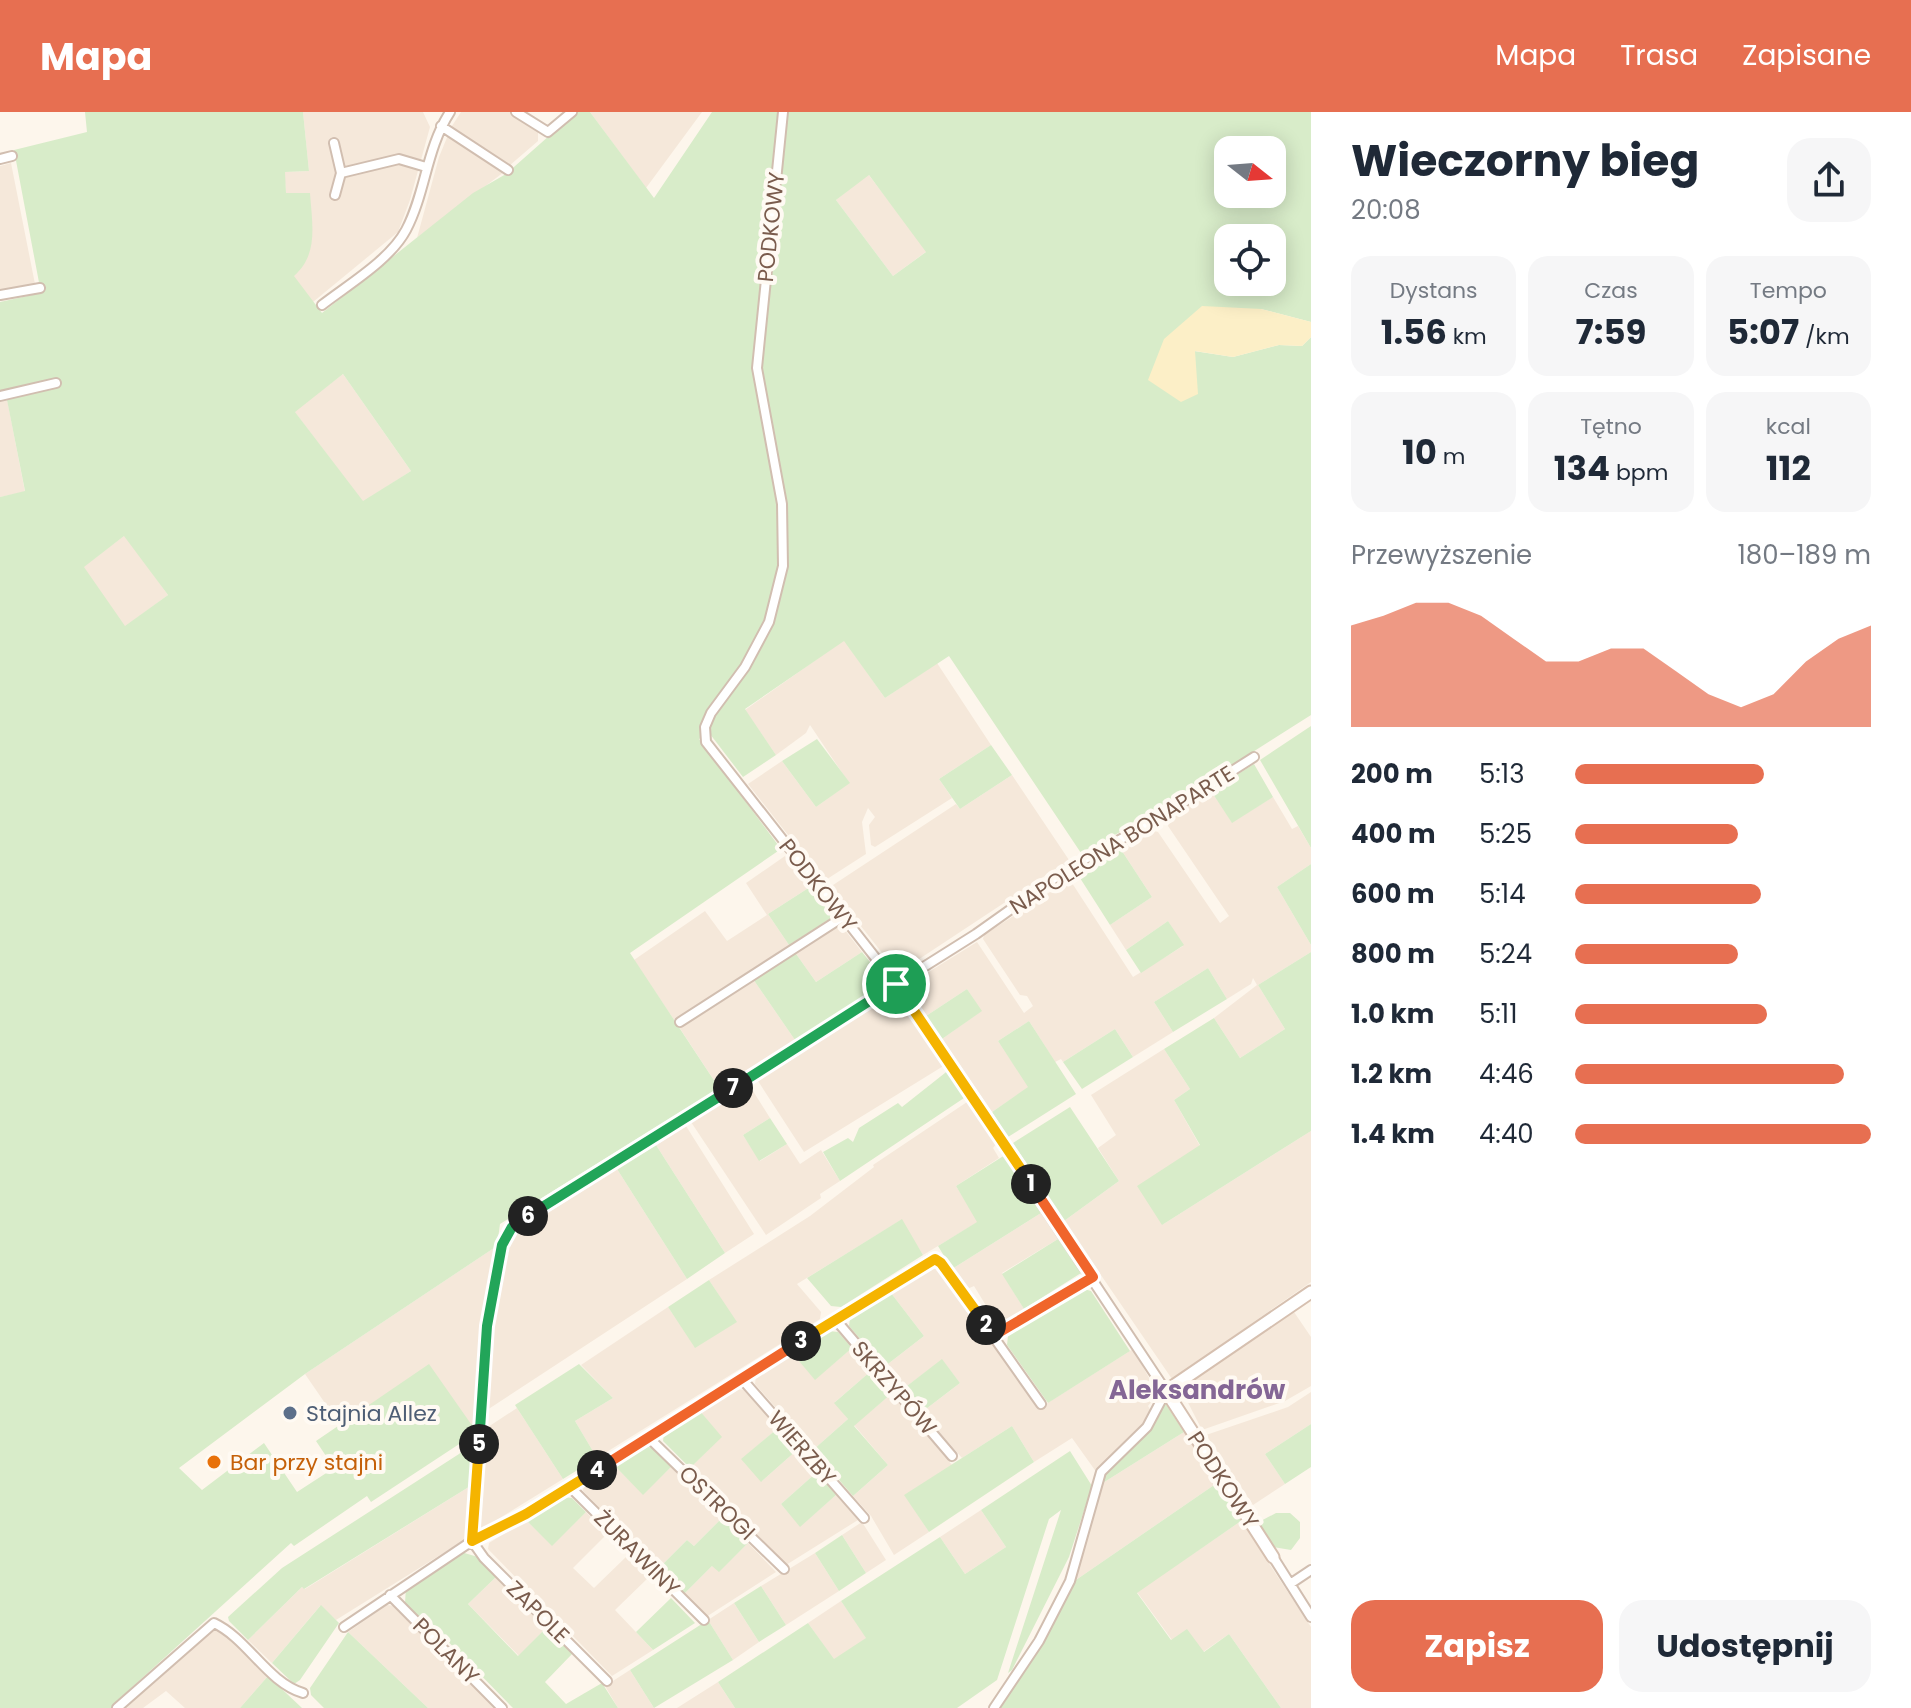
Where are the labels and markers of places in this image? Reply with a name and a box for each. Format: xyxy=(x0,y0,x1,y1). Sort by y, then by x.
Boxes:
pin xyxy=(862,950,930,1018)
pin: 7 xyxy=(713,1068,753,1108)
pin: 1 xyxy=(1011,1164,1051,1204)
pin: 6 xyxy=(508,1196,548,1236)
pin: 2 xyxy=(966,1305,1006,1345)
pin: 3 xyxy=(781,1321,821,1361)
place label: Stajnia Allez xyxy=(306,1398,437,1429)
marker: Stajnia Allez xyxy=(281,1404,299,1422)
pin: 5 xyxy=(459,1424,499,1464)
place label: Bar przy stajni xyxy=(230,1447,383,1478)
pin: 4 xyxy=(577,1450,617,1490)
marker: Bar przy stajni xyxy=(205,1453,223,1471)

